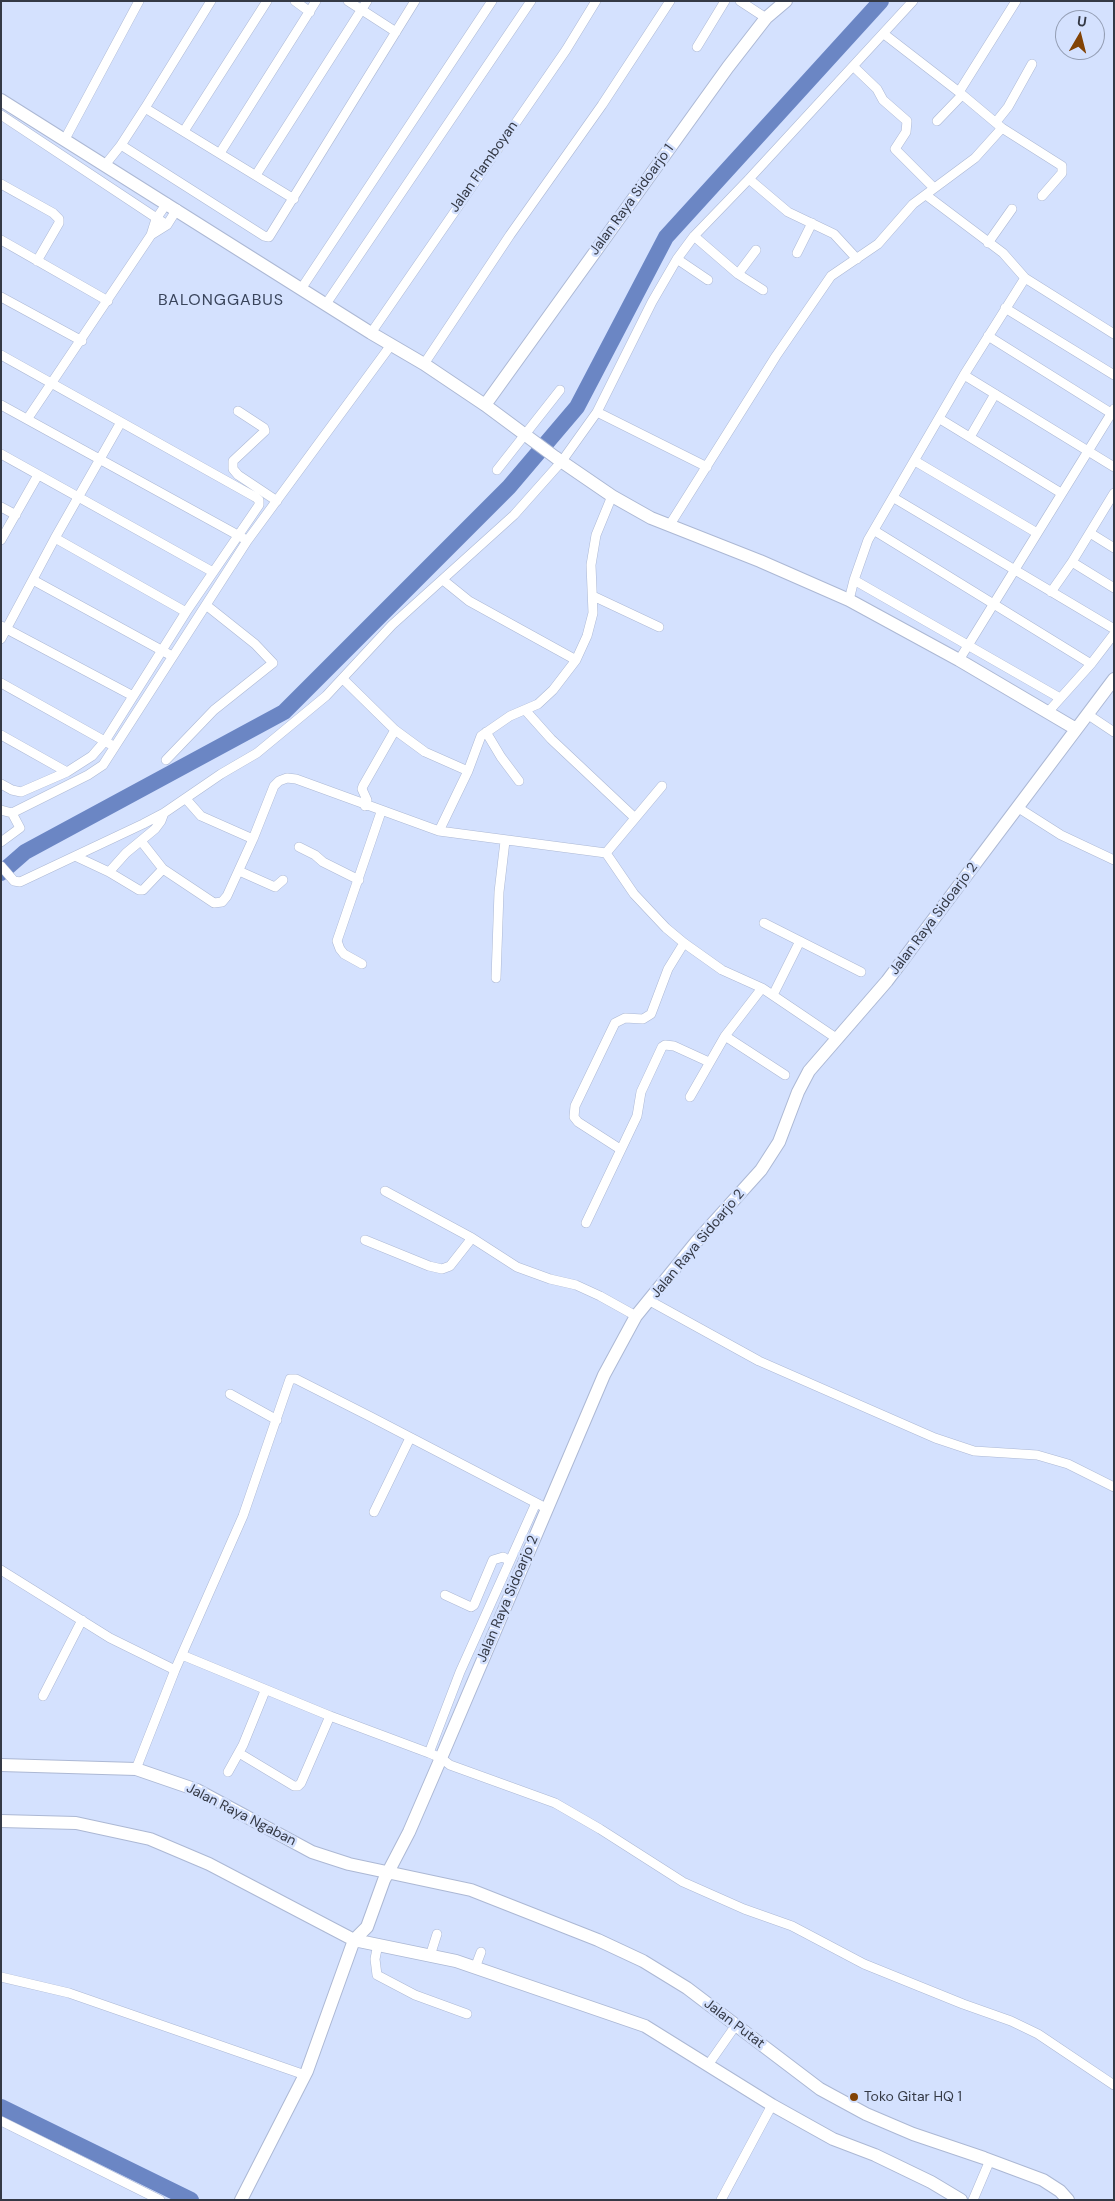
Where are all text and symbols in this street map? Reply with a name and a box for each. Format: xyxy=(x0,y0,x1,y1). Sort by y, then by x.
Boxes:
north arrow xyxy=(1055,10,1105,60)
text: U xyxy=(1076,12,1088,31)
street label: Jalan Flamboyan xyxy=(446,118,522,216)
street label: Jalan Raya Sidoarjo 1 xyxy=(586,141,678,259)
district label: BALONGGABUS xyxy=(157,291,285,311)
street label: Jalan Raya Sidoarjo 2 xyxy=(886,860,982,978)
street label: Jalan Raya Sidoarjo 2 xyxy=(648,1186,748,1302)
street label: Jalan Raya Sidoarjo 2 xyxy=(474,1533,542,1665)
street label: Jalan Raya Ngaban xyxy=(183,1780,299,1850)
street label: Jalan Putat xyxy=(700,1996,768,2052)
place label: Toko Gitar HQ 1 xyxy=(864,2089,962,2105)
marker: Toko Gitar HQ 1 xyxy=(848,2091,860,2103)

